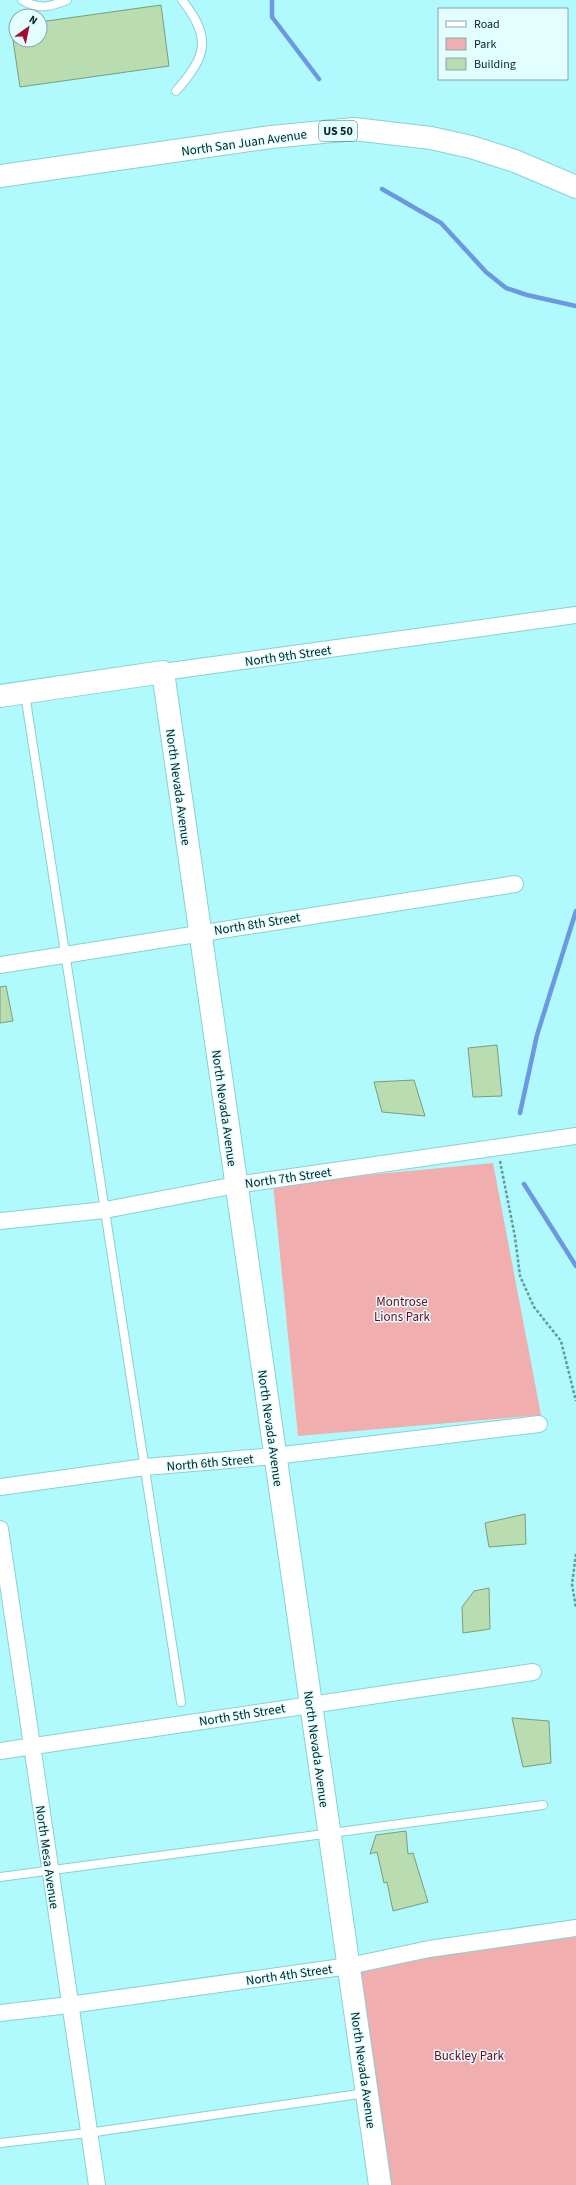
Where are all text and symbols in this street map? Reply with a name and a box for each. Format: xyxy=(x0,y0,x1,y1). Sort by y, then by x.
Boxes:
north arrow xyxy=(8,8,48,48)
legend xyxy=(438,8,568,80)
text: N xyxy=(26,12,40,28)
text: Road xyxy=(474,16,500,33)
text: Park xyxy=(474,36,496,53)
text: Building xyxy=(474,56,516,73)
road number: US 50 xyxy=(319,121,357,141)
street label: North San Juan Avenue xyxy=(180,125,308,161)
street label: North 9th Street xyxy=(244,641,333,671)
street label: North Nevada Avenue xyxy=(161,728,195,847)
street label: North 8th Street xyxy=(213,908,302,940)
street label: North Nevada Avenue xyxy=(207,1049,241,1168)
street label: North 7th Street xyxy=(244,1163,333,1193)
park label: Montrose Lions Park xyxy=(374,1293,431,1326)
street label: North Nevada Avenue xyxy=(253,1369,287,1488)
street label: North 6th Street xyxy=(166,1450,255,1476)
street label: North Nevada Avenue xyxy=(299,1690,333,1809)
street label: North 5th Street xyxy=(198,1699,287,1731)
street label: North Mesa Avenue xyxy=(31,1804,63,1910)
street label: North 4th Street xyxy=(245,1960,334,1990)
street label: North Nevada Avenue xyxy=(346,2011,380,2130)
park label: Buckley Park xyxy=(434,2047,505,2065)

